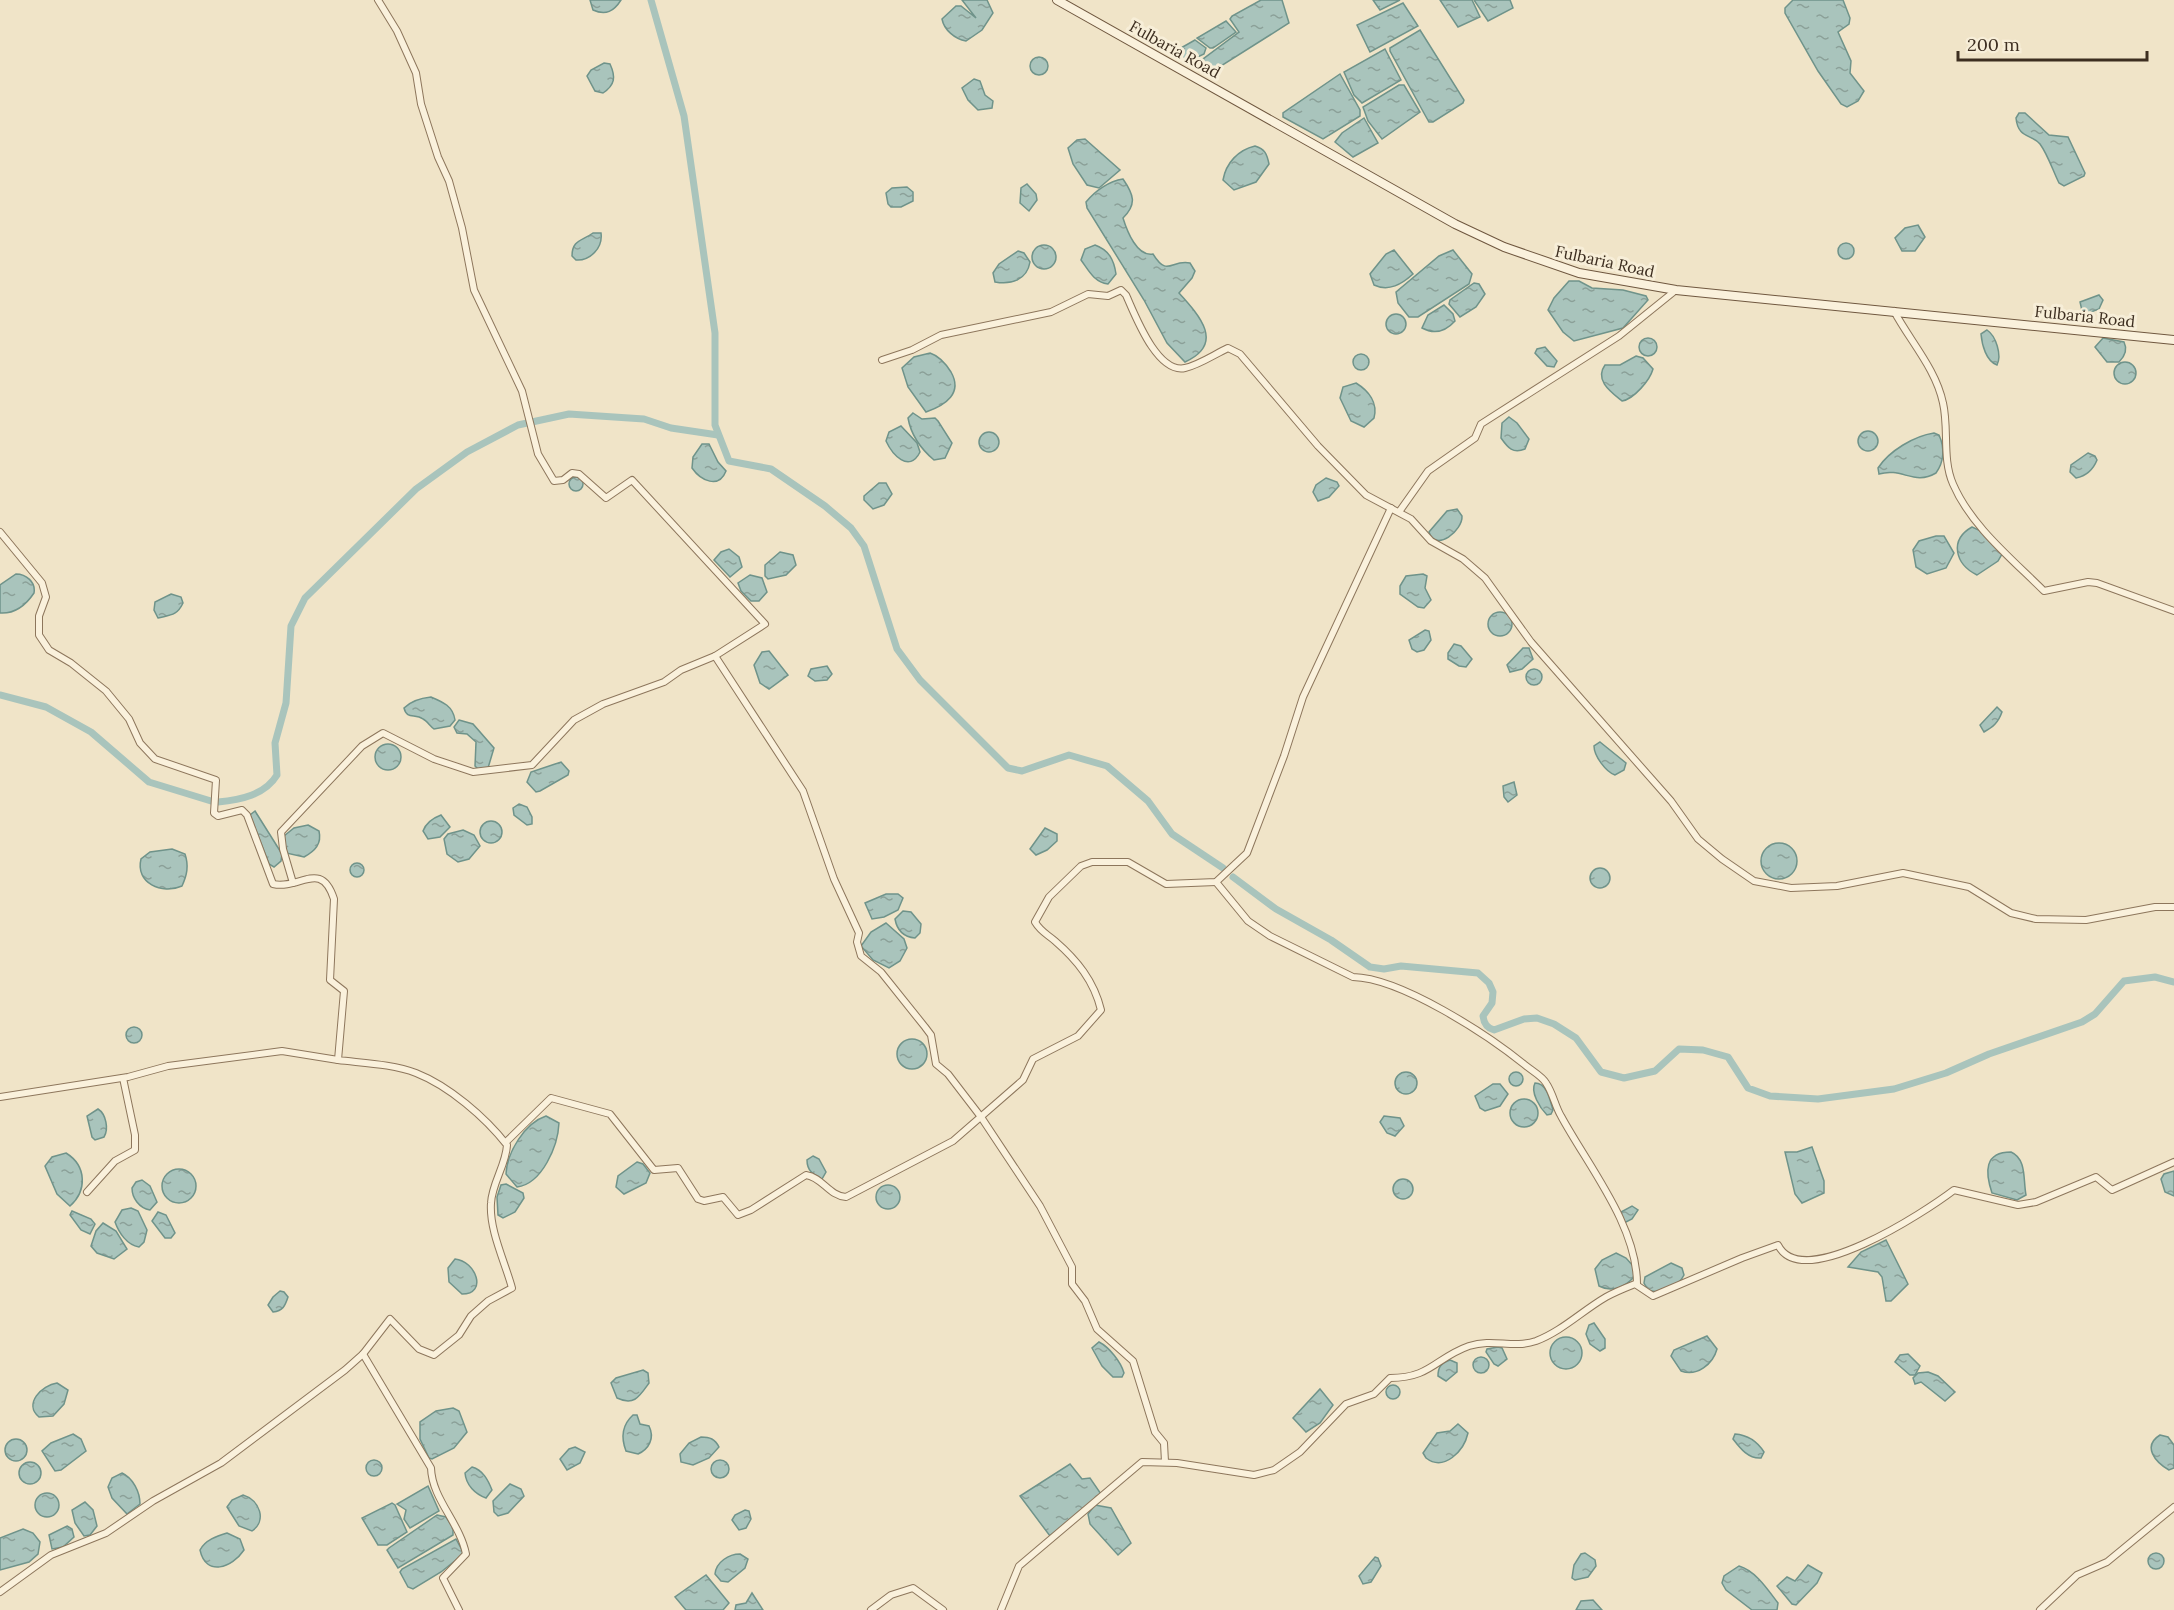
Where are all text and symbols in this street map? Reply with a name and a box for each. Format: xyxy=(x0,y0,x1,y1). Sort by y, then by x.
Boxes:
street label: Fulbaria Road xyxy=(1126,16,1224,82)
scale bar xyxy=(1958,24,2147,62)
text: 200 m xyxy=(1967,33,2020,56)
street label: Fulbaria Road xyxy=(1553,241,1657,281)
street label: Fulbaria Road xyxy=(2034,301,2137,331)

